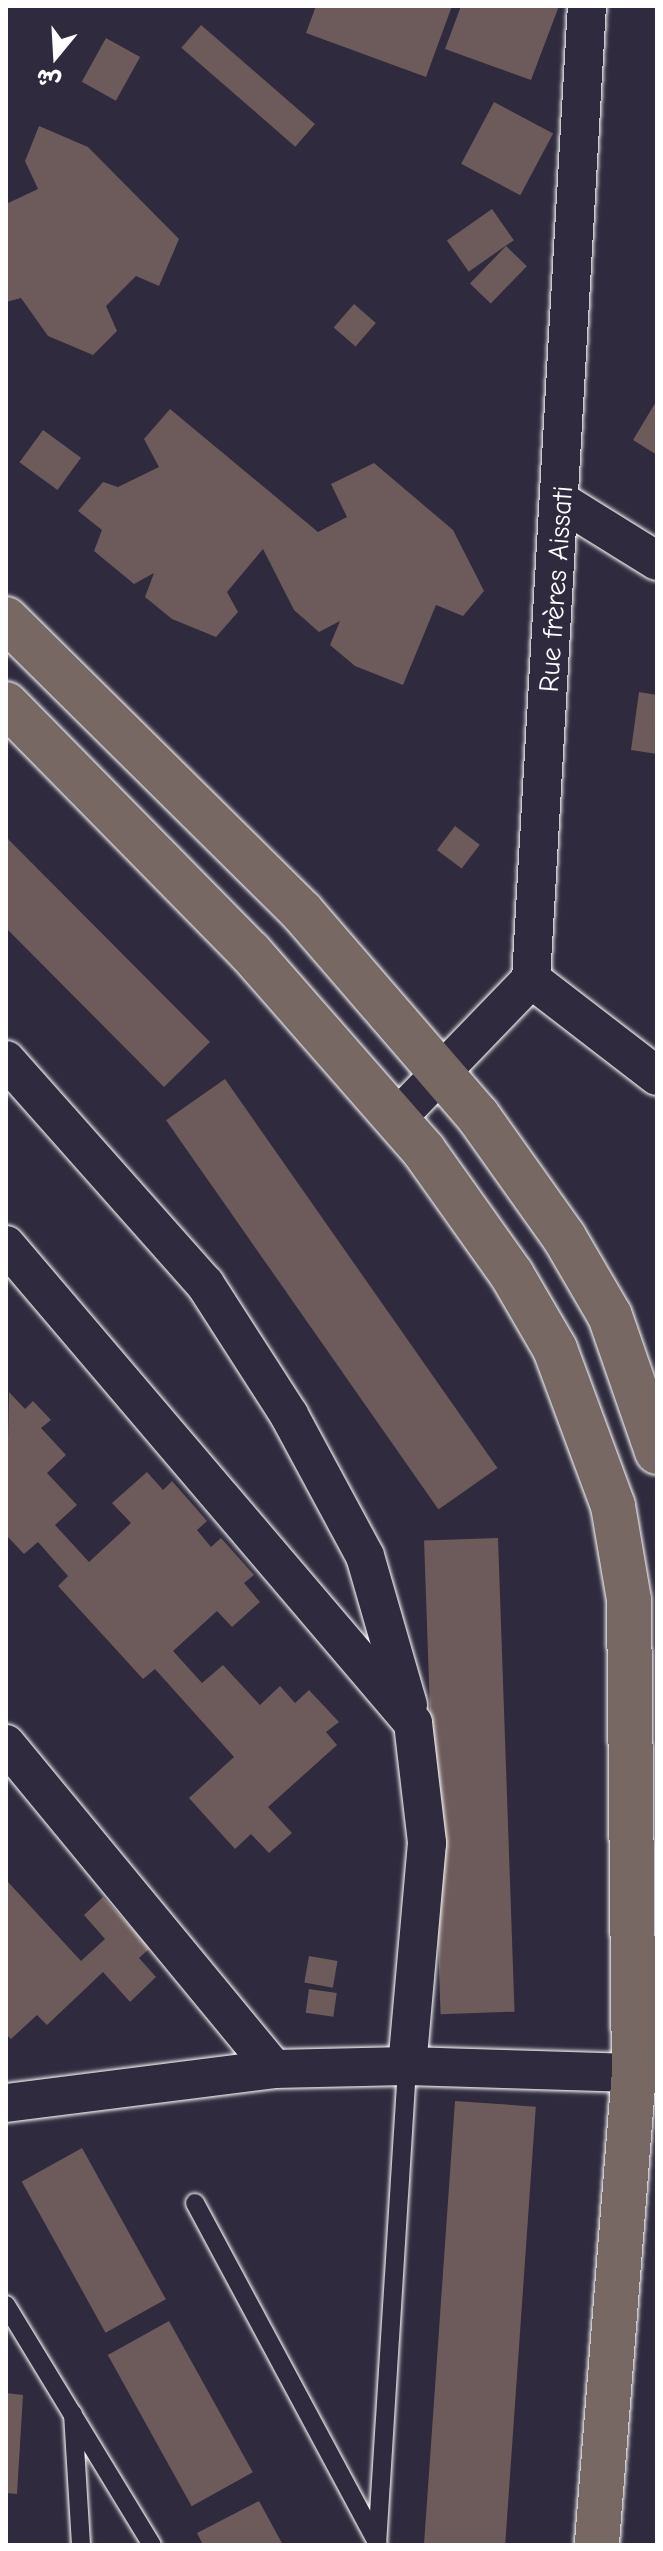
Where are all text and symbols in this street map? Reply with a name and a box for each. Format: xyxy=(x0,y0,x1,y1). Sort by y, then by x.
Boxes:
north arrow xyxy=(16,16,96,96)
text: ش xyxy=(33,63,64,95)
street label: Rue frères Aissati xyxy=(532,485,580,693)

